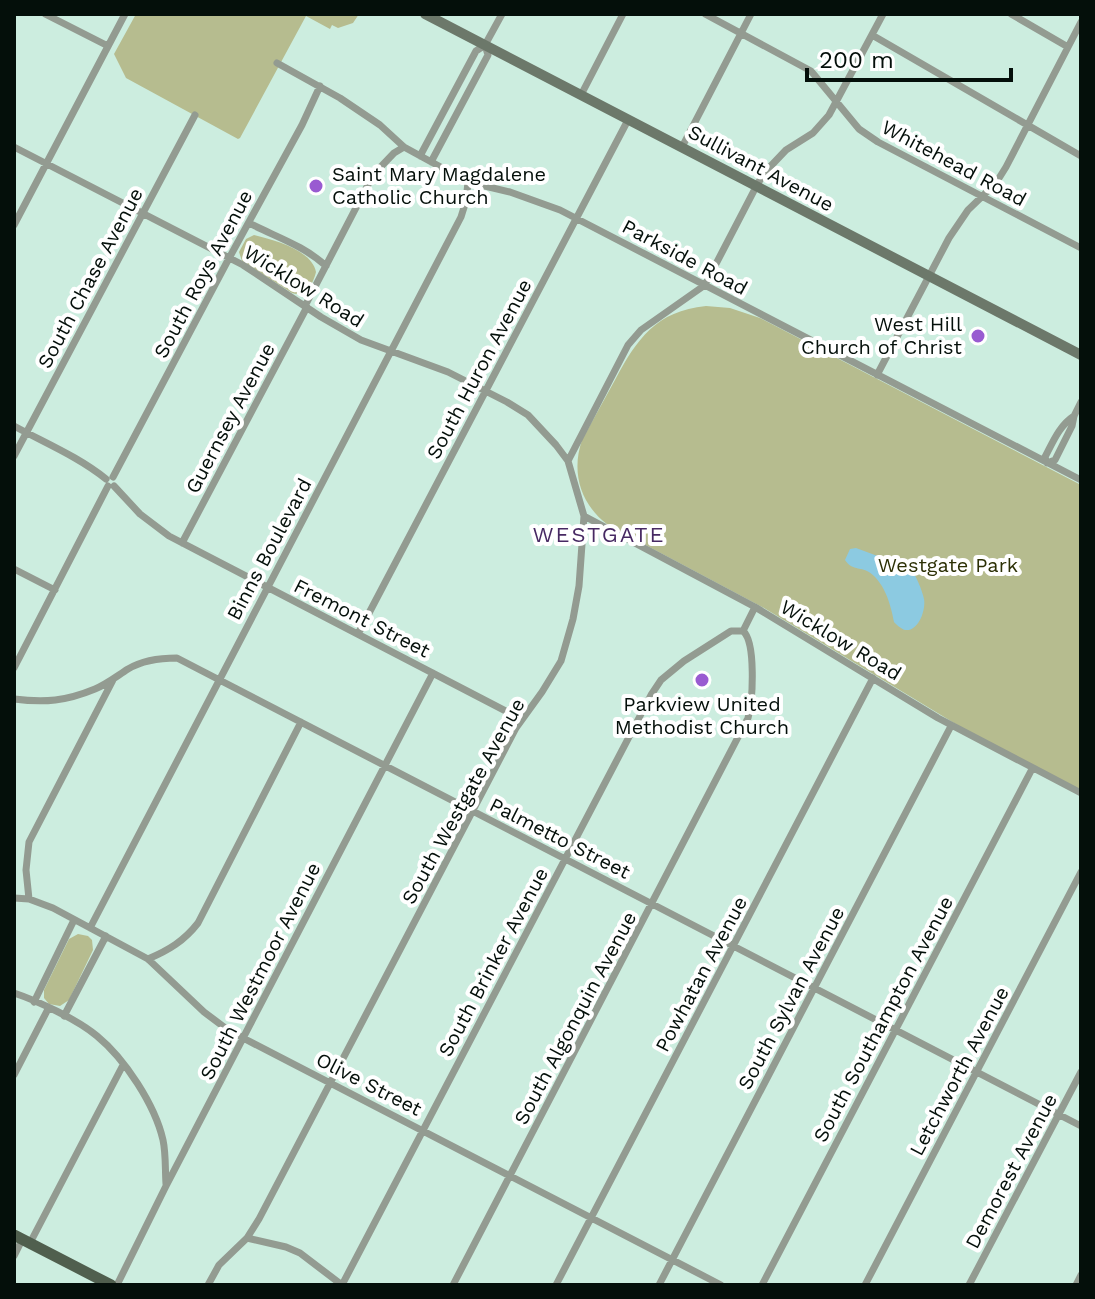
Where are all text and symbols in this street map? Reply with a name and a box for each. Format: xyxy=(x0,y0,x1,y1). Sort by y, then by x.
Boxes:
scale bar xyxy=(807,32,1011,82)
text: 200 m xyxy=(819,46,894,74)
street label: Whitehead Road xyxy=(878,115,1030,211)
street label: Sullivant Avenue xyxy=(684,120,838,216)
place label: Saint Mary Magdalene Catholic Church xyxy=(332,162,546,209)
marker: Saint Mary Magdalene Catholic Church xyxy=(307,177,325,195)
street label: South Chase Avenue xyxy=(32,184,148,372)
street label: South Roys Avenue xyxy=(149,186,257,362)
street label: Parkside Road xyxy=(618,214,752,300)
street label: Wicklow Road xyxy=(240,240,368,332)
street label: South Huron Avenue xyxy=(421,275,537,463)
place label: West Hill Church of Christ xyxy=(801,312,963,359)
marker: West Hill Church of Christ xyxy=(969,327,987,345)
street label: Guernsey Avenue xyxy=(180,339,280,497)
street label: Binns Boulevard xyxy=(222,474,316,624)
district label: WESTGATE xyxy=(532,522,666,547)
park label: Westgate Park xyxy=(878,553,1018,577)
street label: Fremont Street xyxy=(290,573,435,663)
street label: Wicklow Road xyxy=(776,594,906,686)
marker: Parkview United Methodist Church xyxy=(693,671,711,689)
place label: Parkview United Methodist Church xyxy=(615,692,789,739)
street label: South Westgate Avenue xyxy=(396,694,530,908)
street label: Palmetto Street xyxy=(486,792,635,884)
street label: South Westmoor Avenue xyxy=(195,858,325,1084)
street label: South Brinker Avenue xyxy=(433,863,553,1061)
street label: Powhatan Avenue xyxy=(650,892,752,1056)
street label: South Southampton Avenue xyxy=(808,892,958,1146)
street label: South Sylvan Avenue xyxy=(733,902,849,1094)
street label: South Algonquin Avenue xyxy=(509,907,641,1129)
street label: Letchworth Avenue xyxy=(904,982,1014,1160)
street label: Olive Street xyxy=(312,1047,426,1121)
street label: Demorest Avenue xyxy=(960,1089,1062,1253)

